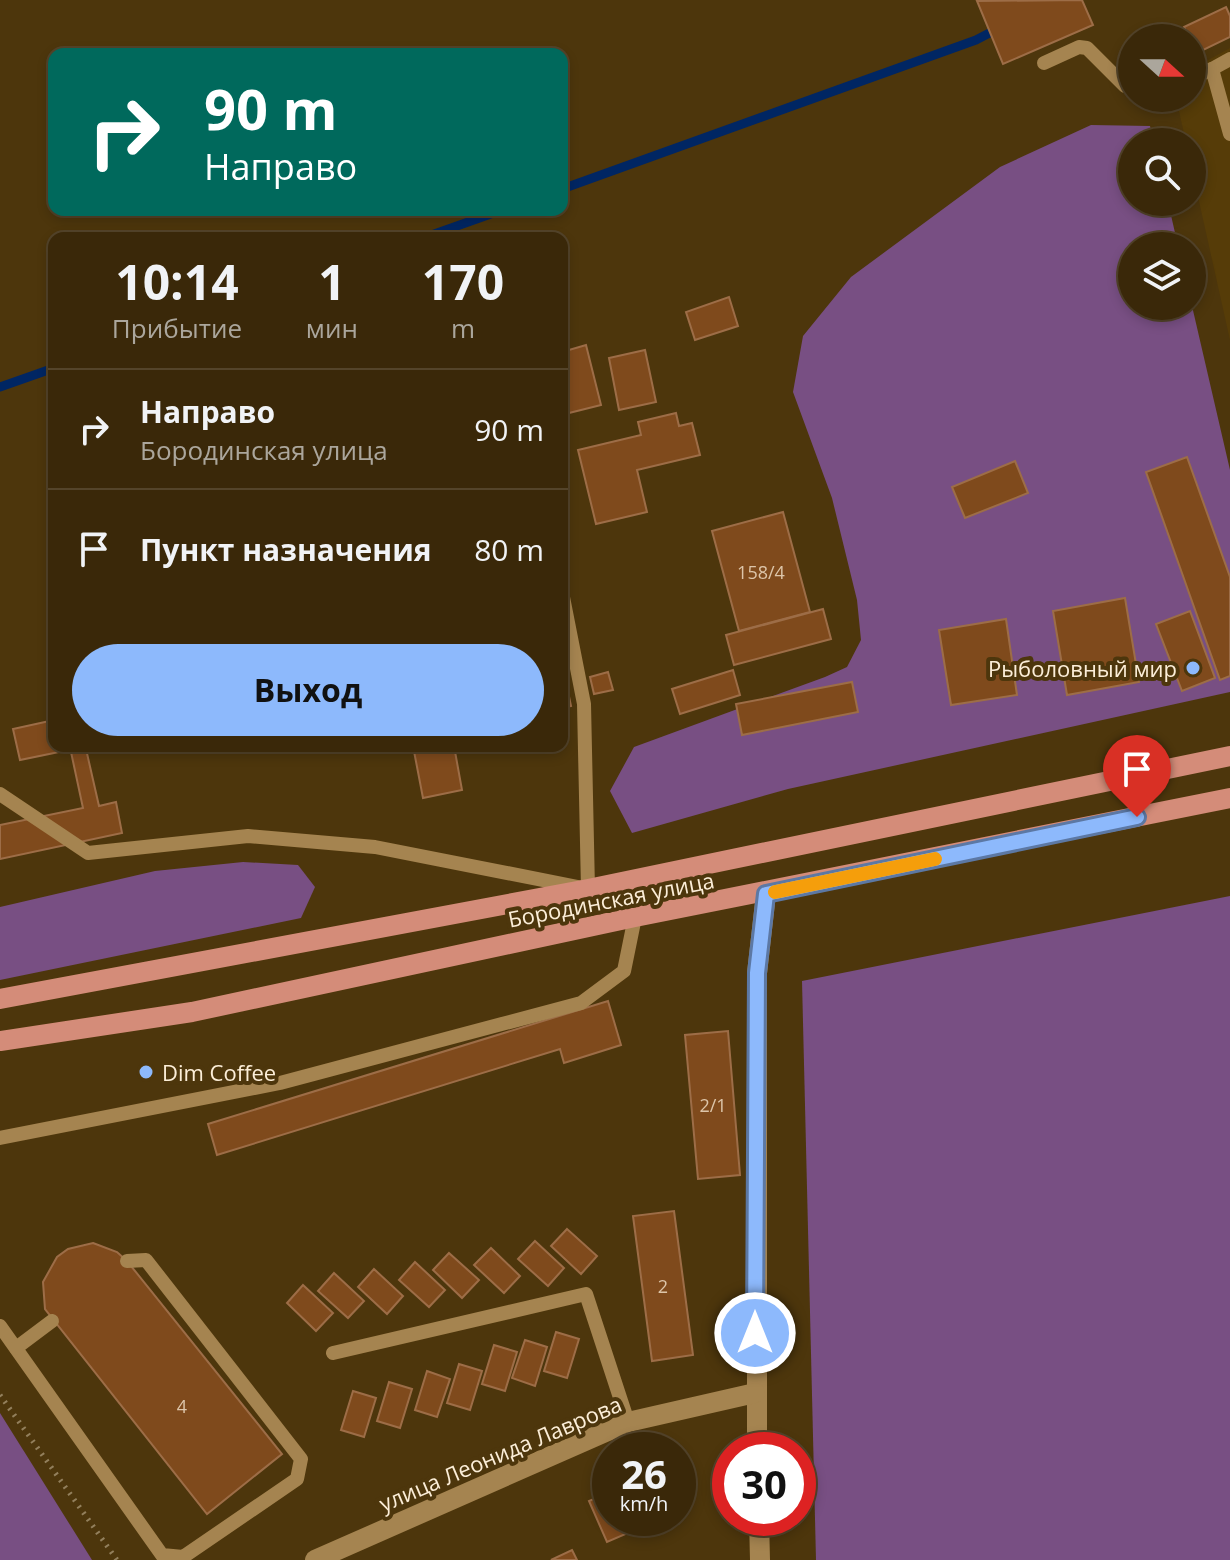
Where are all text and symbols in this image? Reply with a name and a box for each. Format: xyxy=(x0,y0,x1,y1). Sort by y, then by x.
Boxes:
north arrow xyxy=(1118,24,1206,112)
map controls xyxy=(1118,24,1206,320)
text: 90 m xyxy=(204,70,338,146)
icon: right xyxy=(72,80,176,184)
button: search xyxy=(1118,128,1206,216)
text: Направо xyxy=(204,142,357,191)
button: layers xyxy=(1118,232,1206,320)
text: 10:14 xyxy=(115,249,239,314)
text: 1 xyxy=(318,249,346,314)
text: 170 xyxy=(422,249,504,314)
text: Прибытие xyxy=(112,310,242,346)
text: мин xyxy=(306,310,358,346)
text: m xyxy=(451,310,475,346)
text: Направо xyxy=(140,391,275,432)
icon: right xyxy=(72,407,116,451)
text: 90 m xyxy=(474,409,544,450)
text: Бородинская улица xyxy=(140,432,388,468)
icon: arrive xyxy=(72,527,116,571)
text: Пункт назначения xyxy=(140,529,432,570)
text: 80 m xyxy=(474,529,544,570)
house number: 158/4 xyxy=(737,560,785,584)
button: Выход xyxy=(72,644,544,736)
place label: Рыболовный мир xyxy=(988,653,1177,683)
marker: Рыболовный мир xyxy=(1184,659,1202,677)
pin xyxy=(1103,735,1171,817)
icon: arrive xyxy=(1115,747,1159,791)
street label: Бородинская улица xyxy=(505,864,717,934)
place label: Dim Coffee xyxy=(162,1057,276,1087)
marker: Dim Coffee xyxy=(137,1063,155,1081)
house number: 2/1 xyxy=(699,1093,727,1117)
house number: 2 xyxy=(658,1274,668,1298)
position arrow xyxy=(713,1291,797,1375)
street label: улица Леонида Лаврова xyxy=(374,1388,626,1518)
house number: 4 xyxy=(177,1394,187,1418)
speed limit sign: 30 xyxy=(712,1432,816,1536)
text: 26 xyxy=(621,1446,667,1501)
text: km/h xyxy=(620,1490,668,1517)

